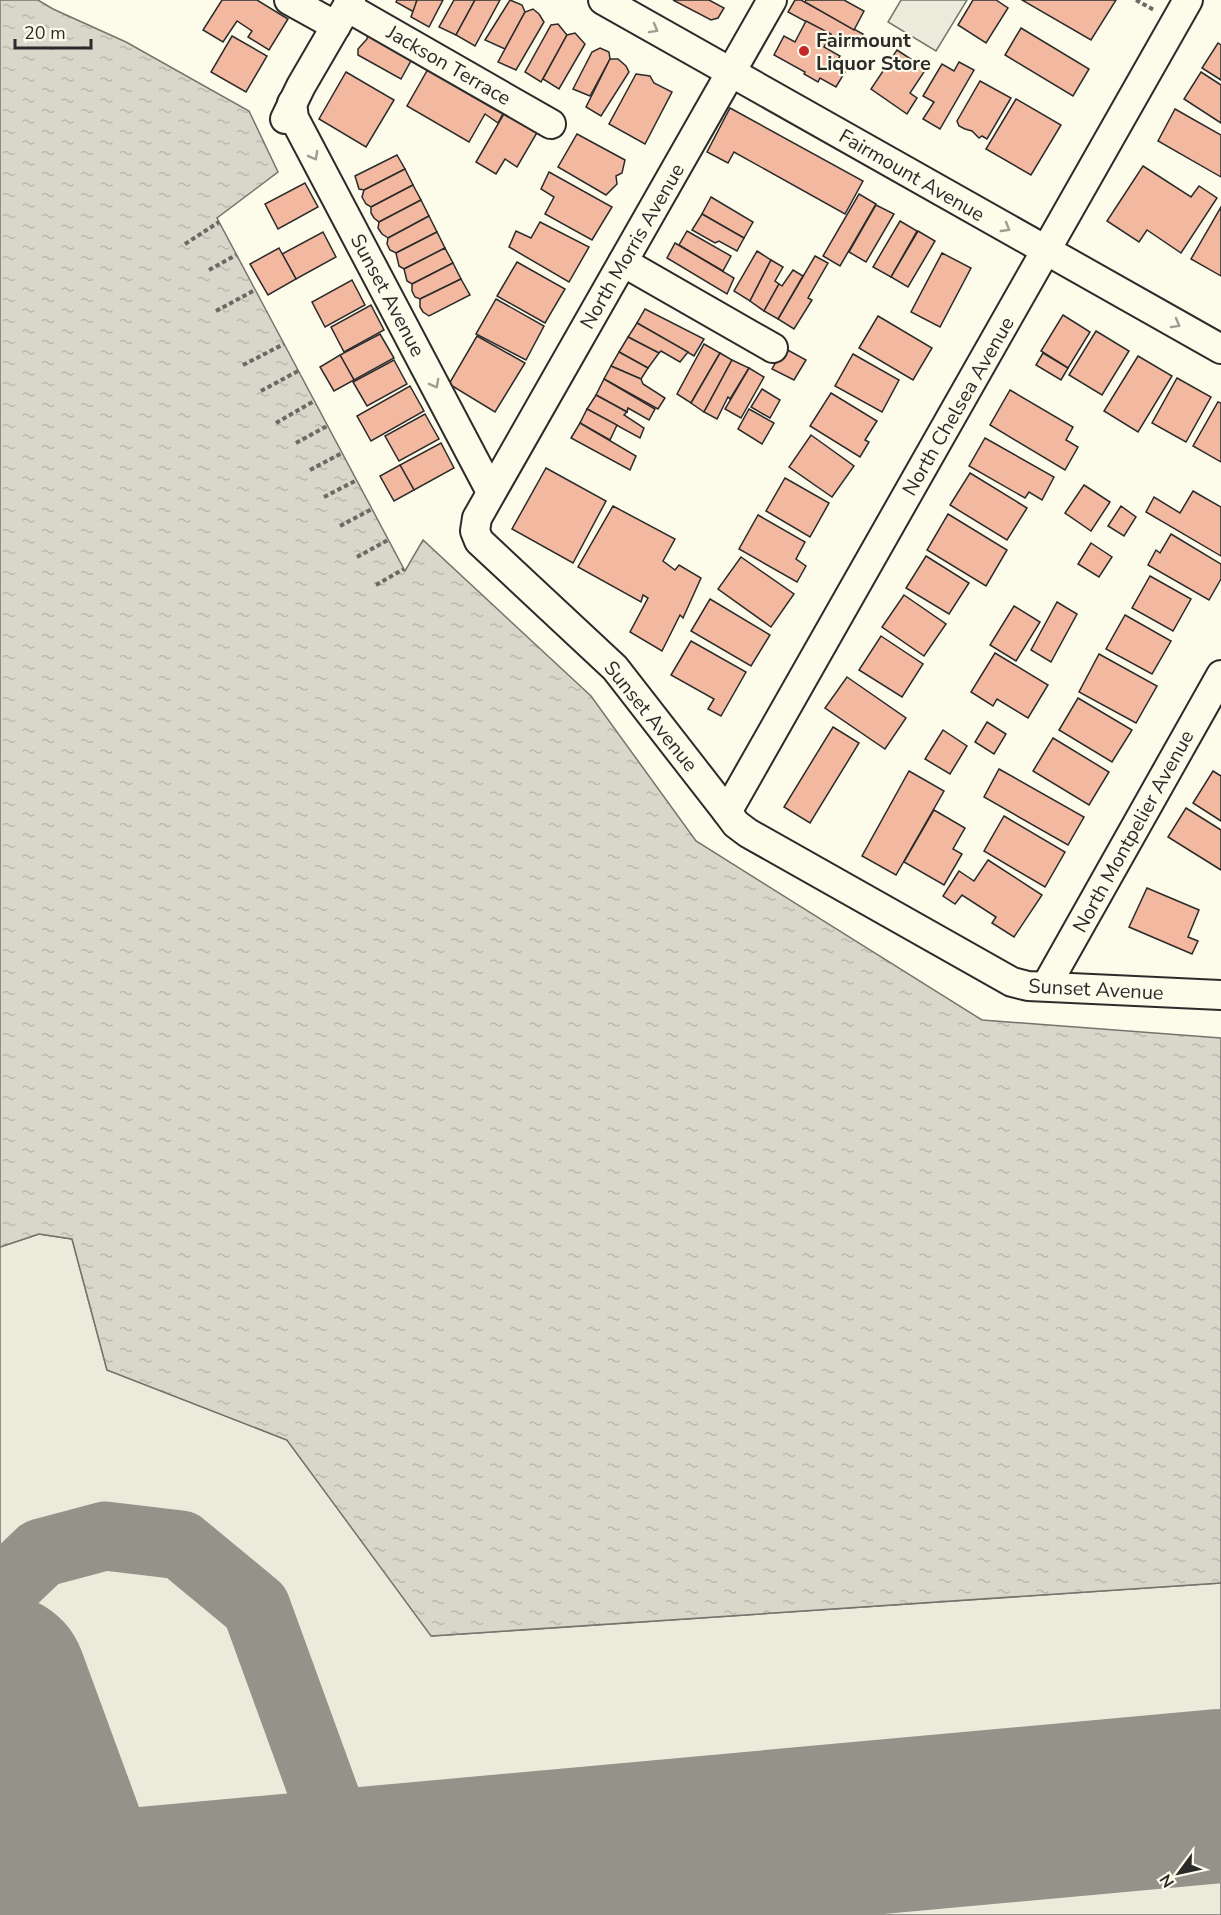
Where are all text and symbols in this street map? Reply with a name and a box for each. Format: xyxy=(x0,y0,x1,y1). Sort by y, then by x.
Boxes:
scale bar xyxy=(15,12,92,50)
street label: Jackson Terrace xyxy=(381,18,516,112)
text: 20 m xyxy=(24,21,66,45)
one-way arrow xyxy=(648,22,658,33)
place label: Fairmount Liquor Store xyxy=(816,27,931,77)
marker: Fairmount Liquor Store xyxy=(797,44,811,58)
street label: Fairmount Avenue xyxy=(834,123,990,228)
one-way arrow xyxy=(307,150,318,160)
street label: North Morris Avenue xyxy=(574,158,691,334)
one-way arrow xyxy=(1000,221,1010,233)
street label: Sunset Avenue xyxy=(344,229,431,361)
street label: North Chelsea Avenue xyxy=(896,312,1021,501)
one-way arrow xyxy=(1170,317,1180,328)
one-way arrow xyxy=(427,378,439,389)
street label: Sunset Avenue xyxy=(598,655,704,777)
street label: North Montpelier Avenue xyxy=(1066,725,1200,937)
street label: Sunset Avenue xyxy=(1028,972,1164,1007)
north arrow xyxy=(1149,1843,1209,1903)
text: N xyxy=(1155,1870,1180,1892)

